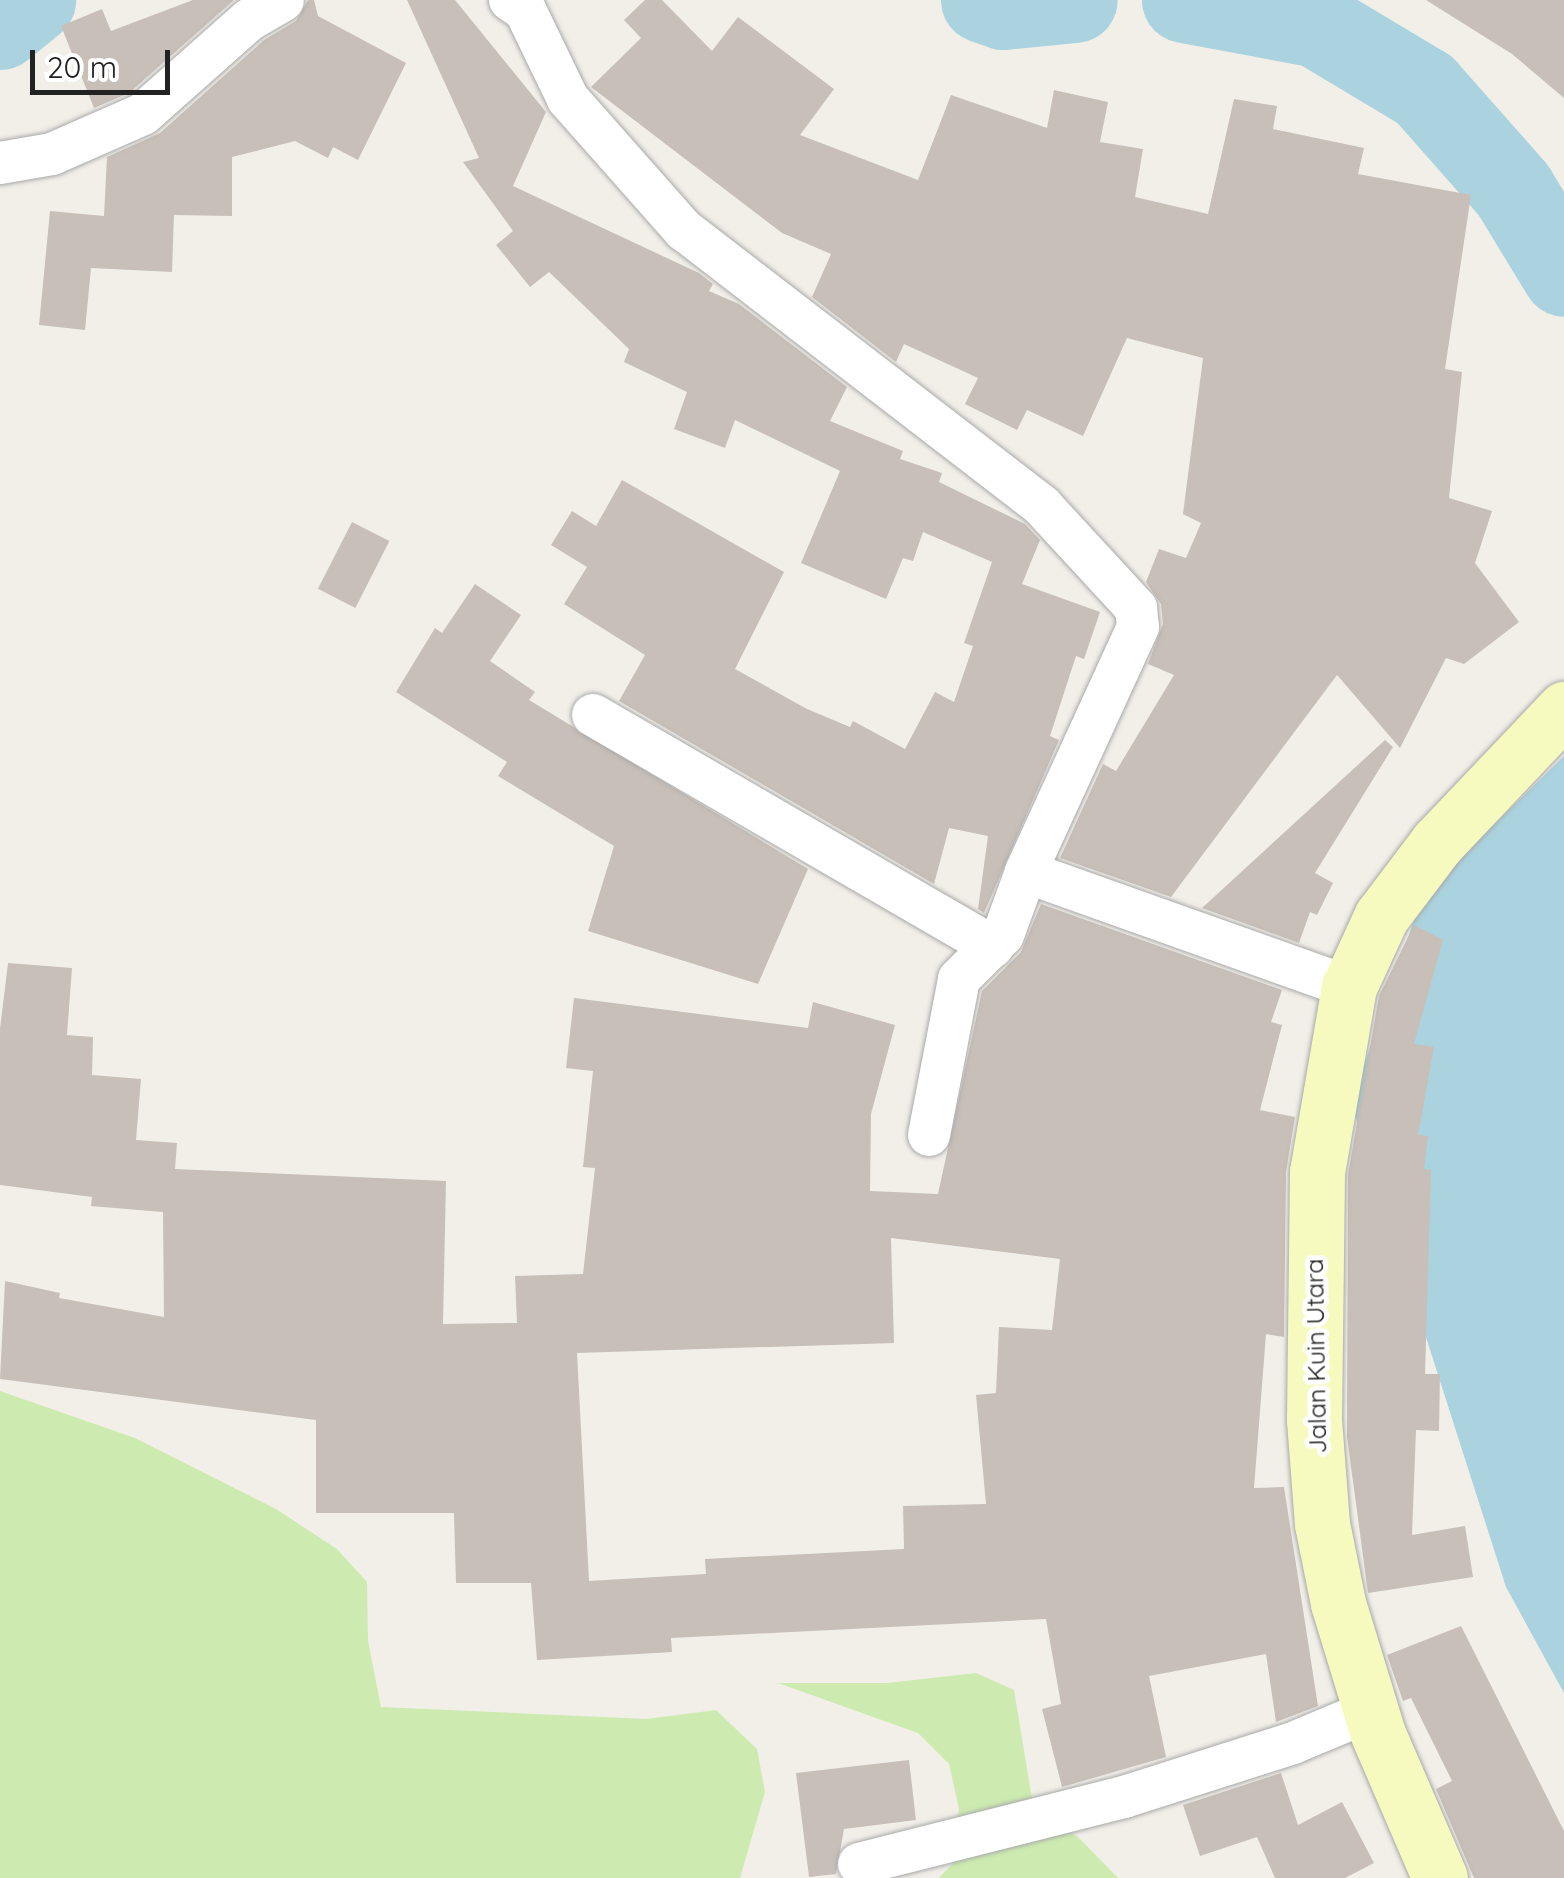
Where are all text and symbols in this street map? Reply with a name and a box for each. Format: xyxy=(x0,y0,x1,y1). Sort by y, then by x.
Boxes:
scale bar xyxy=(35,30,175,92)
text: 20 m xyxy=(47,48,117,86)
street label: Jalan Kuin Utara xyxy=(1299,1258,1333,1454)

